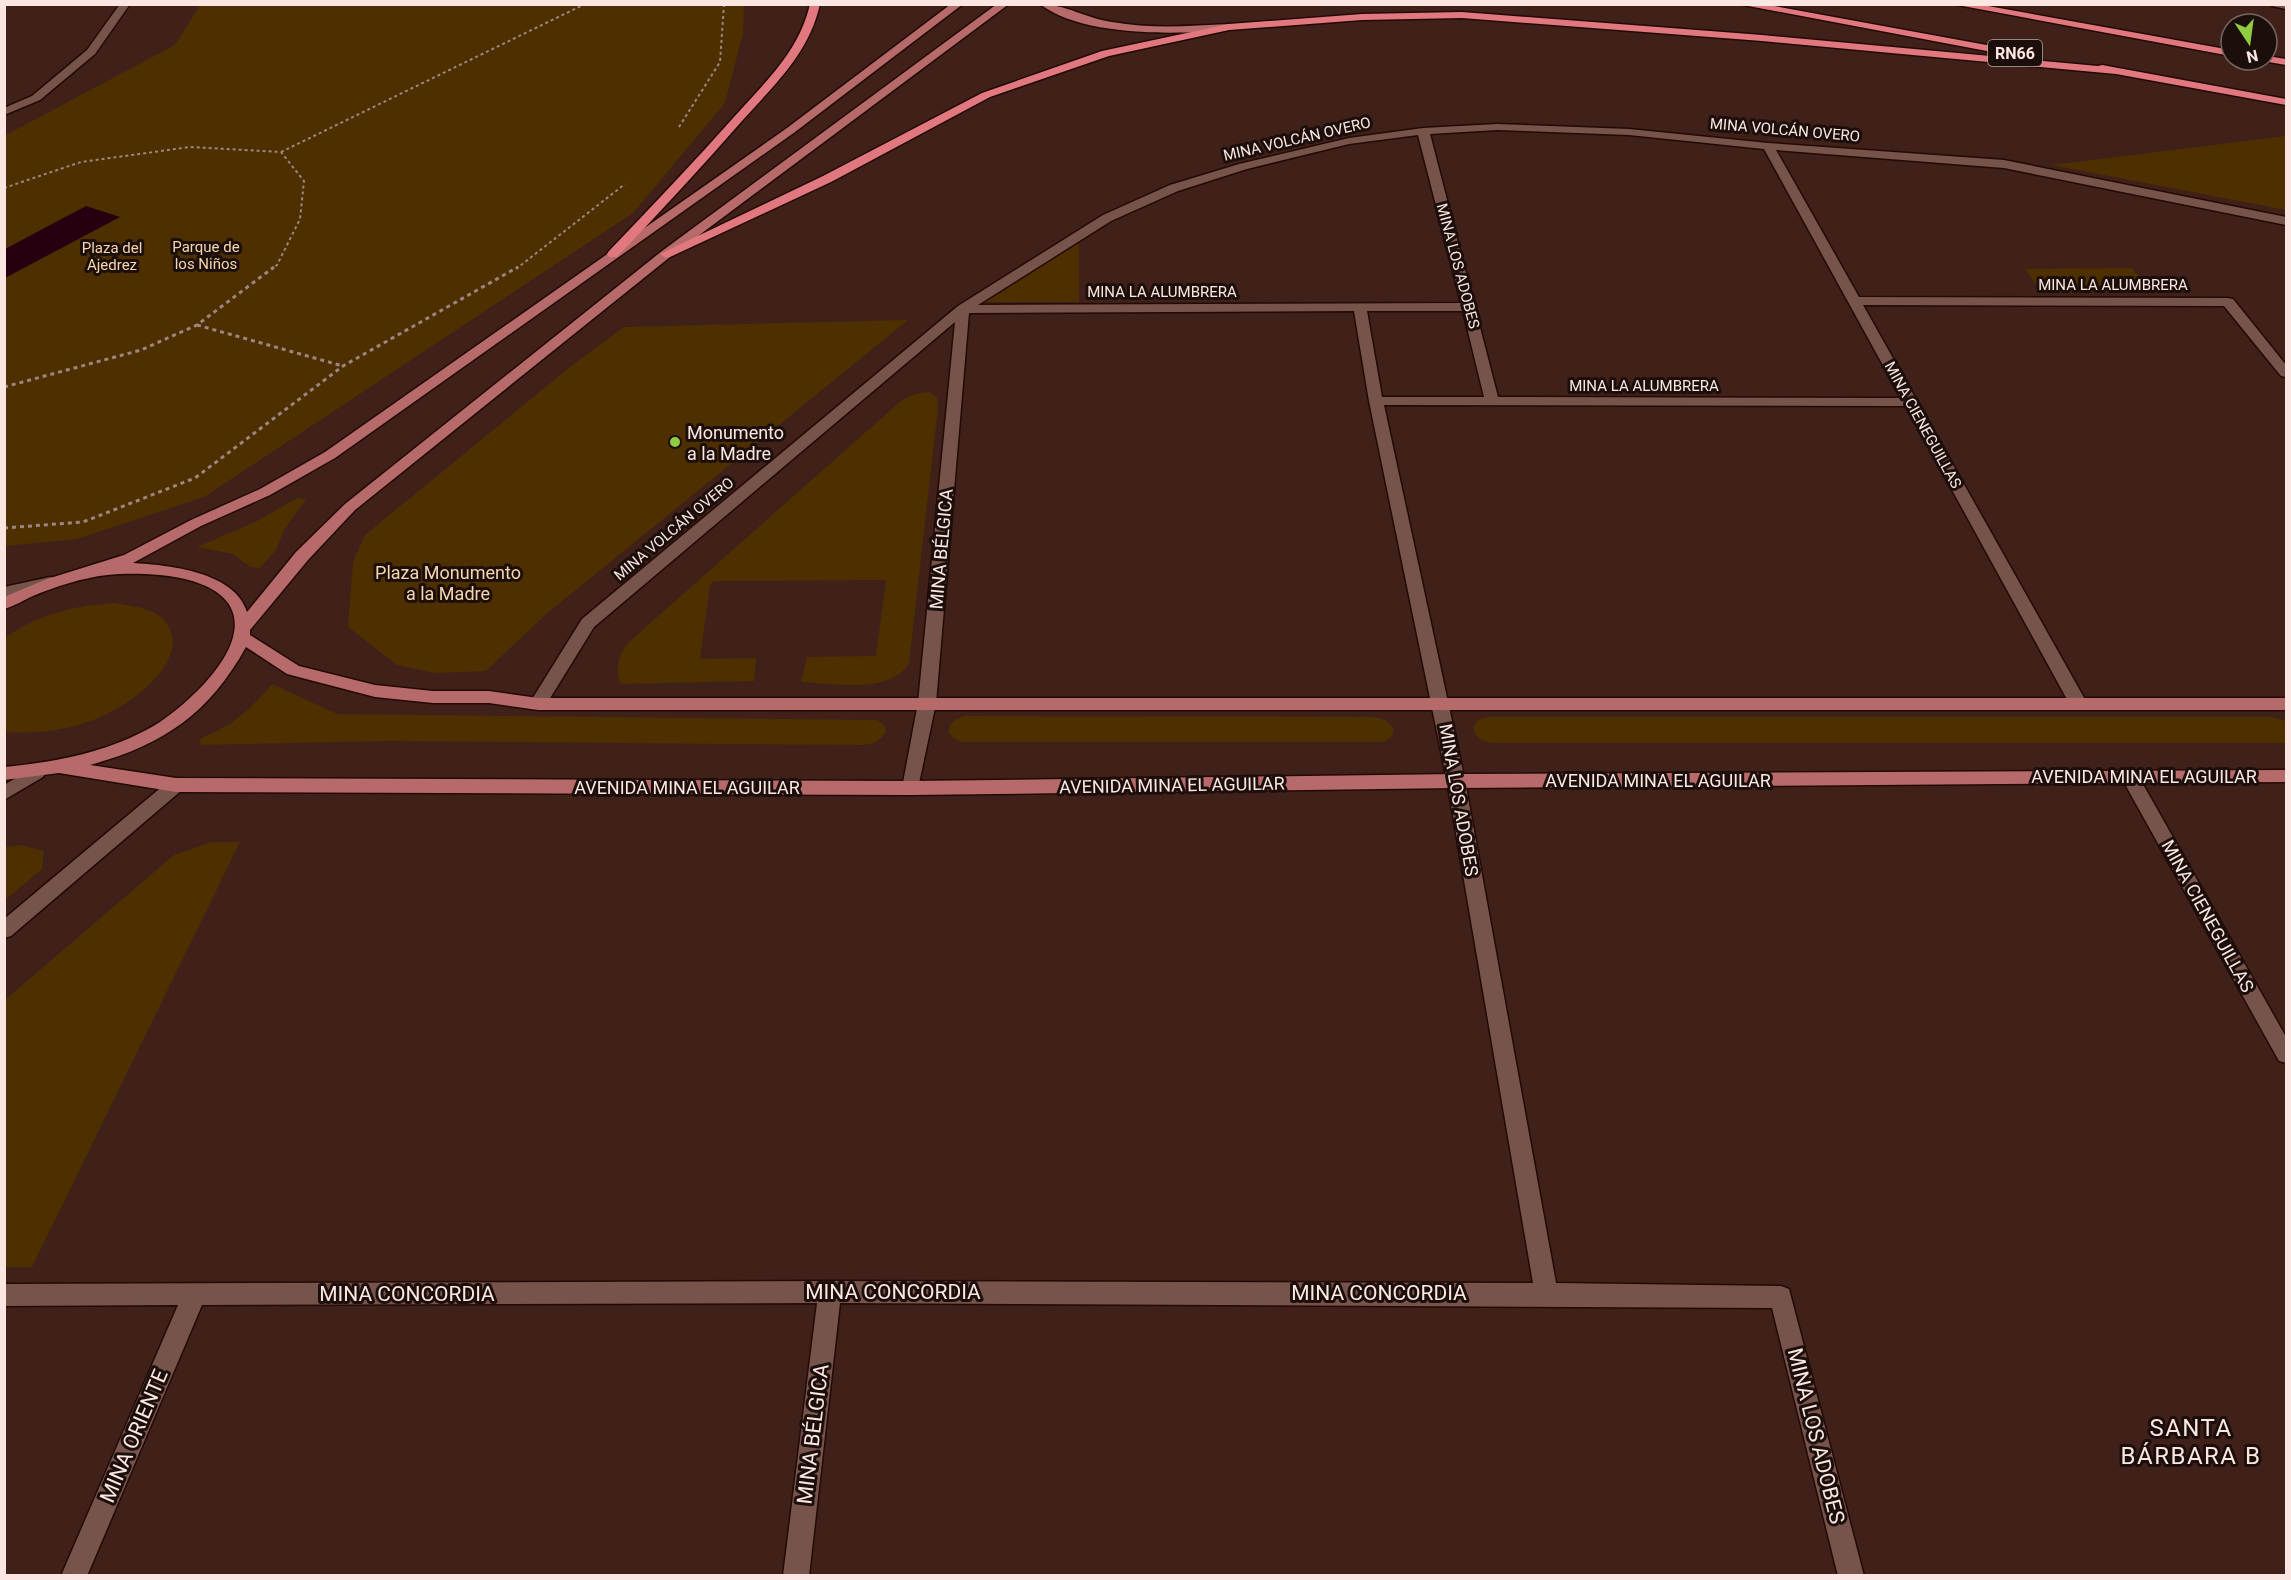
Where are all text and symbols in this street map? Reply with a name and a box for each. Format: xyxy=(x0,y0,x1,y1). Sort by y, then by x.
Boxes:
north arrow xyxy=(2219,12,2279,72)
road number: RN66 xyxy=(1988,40,2042,66)
text: N xyxy=(2245,46,2260,67)
street label: MINA VOLCÁN OVERO xyxy=(1222,113,1372,165)
street label: MINA VOLCÁN OVERO xyxy=(1709,114,1861,146)
street label: MINA LOS ADOBES xyxy=(1433,201,1483,331)
park label: Parque de los Niños xyxy=(172,238,240,273)
park label: Plaza del Ajedrez xyxy=(82,239,142,274)
street label: MINA LA ALUMBRERA xyxy=(2038,276,2188,294)
street label: MINA LA ALUMBRERA xyxy=(1087,283,1237,301)
street label: MINA CIENEGUILLAS xyxy=(1881,358,1965,492)
street label: MINA LA ALUMBRERA xyxy=(1569,377,1719,395)
place label: Monumento a la Madre xyxy=(687,422,784,464)
marker: Monumento a la Madre xyxy=(668,435,682,449)
street label: MINA VOLCÁN OVERO xyxy=(611,474,737,584)
street label: MINA BÉLGICA xyxy=(925,488,957,610)
park label: Plaza Monumento a la Madre xyxy=(375,562,521,604)
street label: MINA LOS ADOBES xyxy=(1435,722,1483,878)
street label: AVENIDA MINA EL AGUILAR xyxy=(2031,766,2257,787)
street label: AVENIDA MINA EL AGUILAR xyxy=(1545,770,1771,791)
street label: AVENIDA MINA EL AGUILAR xyxy=(1059,773,1285,797)
street label: AVENIDA MINA EL AGUILAR xyxy=(574,777,800,798)
street label: MINA CIENEGUILLAS xyxy=(2157,836,2259,996)
street label: MINA CONCORDIA xyxy=(805,1280,981,1304)
street label: MINA CONCORDIA xyxy=(1291,1281,1467,1305)
street label: MINA CONCORDIA xyxy=(319,1282,495,1306)
street label: MINA LOS ADOBES xyxy=(1783,1346,1849,1526)
street label: MINA BÉLGICA xyxy=(792,1362,834,1506)
street label: MINA ORIENTE xyxy=(95,1366,173,1506)
district label: SANTA BÁRBARA B xyxy=(2121,1414,2261,1470)

